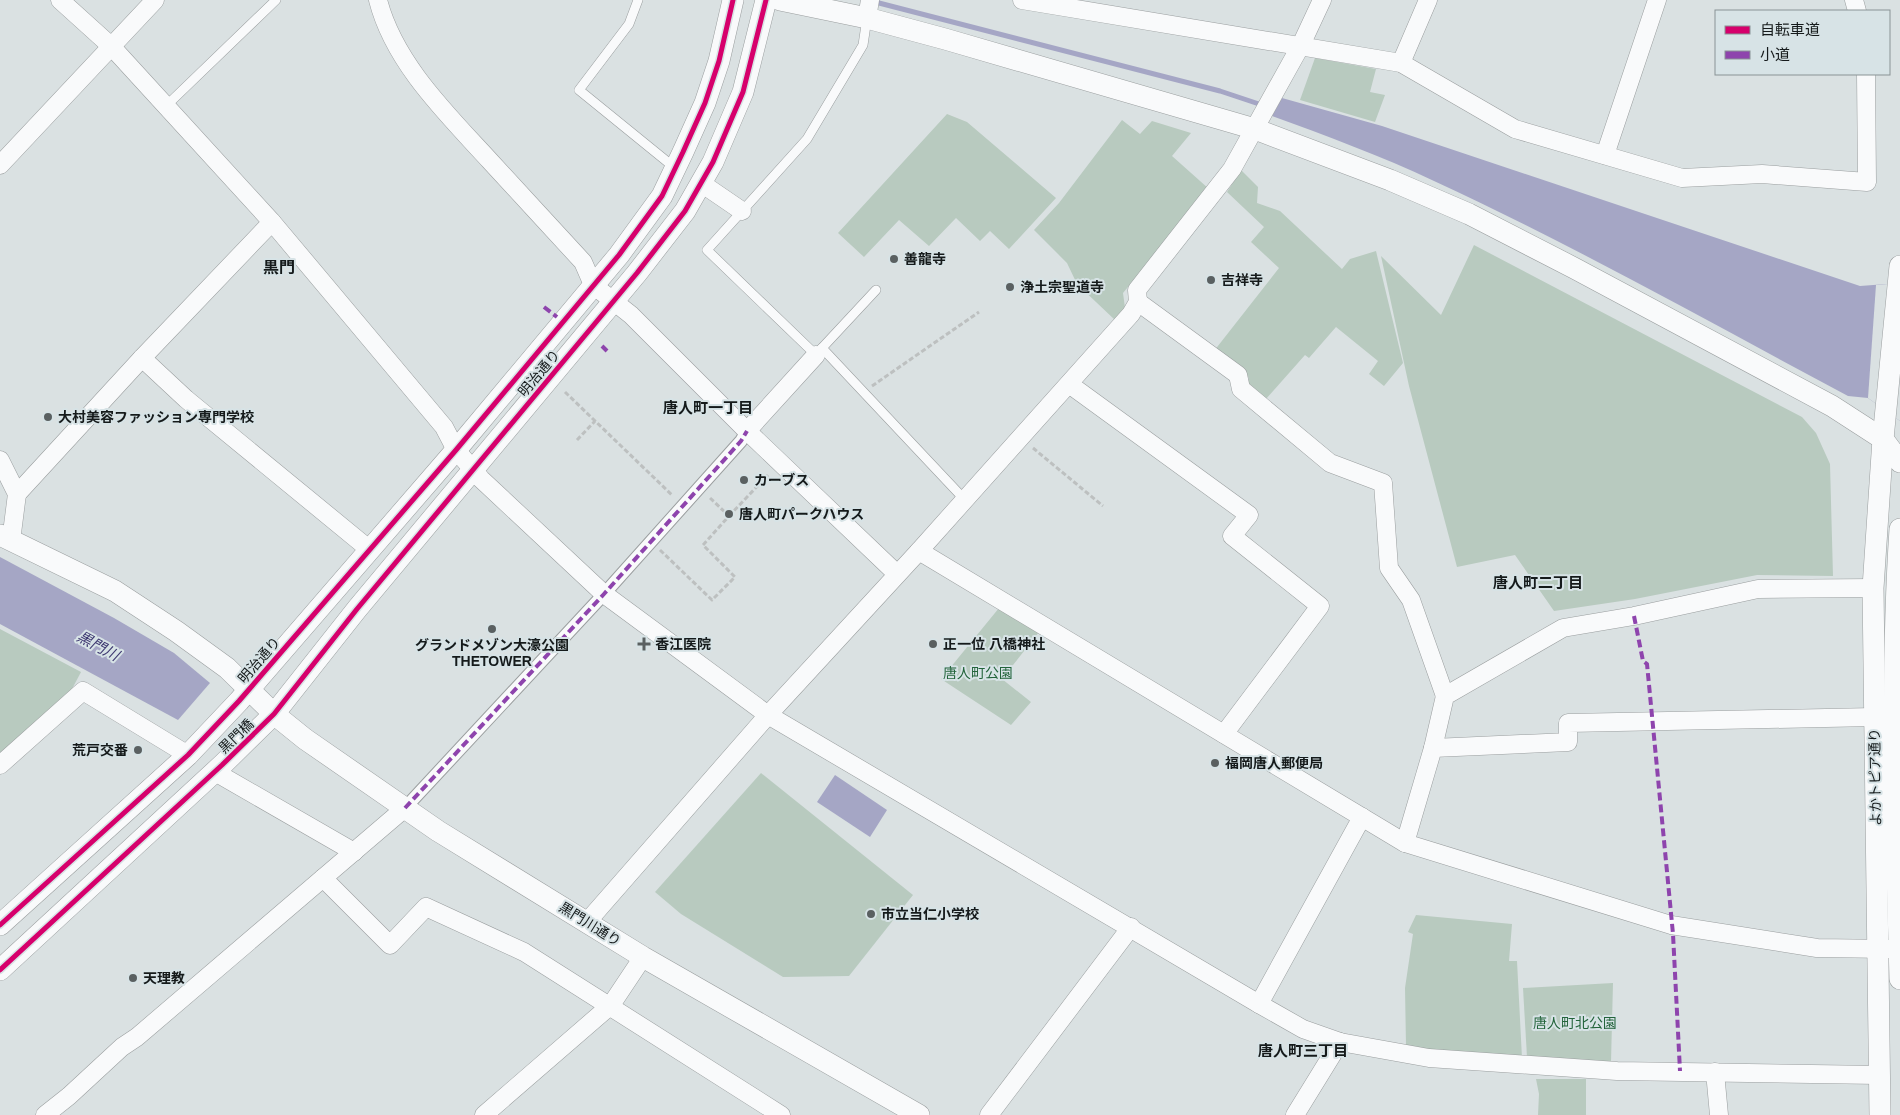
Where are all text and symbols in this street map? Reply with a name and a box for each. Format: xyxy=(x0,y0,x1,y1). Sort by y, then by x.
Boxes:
legend xyxy=(1715,10,1890,75)
text: 自転車道 xyxy=(1760,21,1820,38)
text: 小道 xyxy=(1760,46,1790,63)
place label: 善龍寺 xyxy=(904,251,946,267)
marker: 善龍寺 xyxy=(888,253,900,265)
district label: 黒門 xyxy=(263,259,295,276)
place label: 吉祥寺 xyxy=(1221,272,1263,288)
marker: 吉祥寺 xyxy=(1205,274,1217,286)
place label: 浄土宗聖道寺 xyxy=(1020,279,1104,295)
marker: 浄土宗聖道寺 xyxy=(1004,281,1016,293)
street label: 明治通り xyxy=(515,346,563,400)
district label: 唐人町一丁目 xyxy=(663,399,753,416)
place label: 大村美容ファッション専門学校 xyxy=(58,409,254,425)
marker: 大村美容ファッション専門学校 xyxy=(42,411,54,423)
place label: カーブス xyxy=(754,472,809,488)
marker: カーブス xyxy=(738,474,750,486)
place label: 唐人町パークハウス xyxy=(739,506,864,522)
marker: 唐人町パークハウス xyxy=(723,508,735,520)
district label: 唐人町二丁目 xyxy=(1493,574,1583,591)
marker: グランドメゾン大濠公園 THETOWER xyxy=(486,623,498,635)
water label: 黒門川 xyxy=(74,627,124,665)
street label: 明治通り xyxy=(235,634,283,686)
place label: 香江医院 xyxy=(655,636,711,652)
place label: 正一位 八橋神社 xyxy=(943,636,1045,652)
place label: グランドメゾン大濠公園 THETOWER xyxy=(415,637,569,669)
marker: 香江医院 xyxy=(637,637,651,651)
marker: 正一位 八橋神社 xyxy=(927,638,939,650)
park label: 唐人町公園 xyxy=(943,665,1013,681)
street label: 黒門橋 xyxy=(215,716,257,756)
street label: よかトピア通り xyxy=(1866,728,1884,826)
place label: 荒戸交番 xyxy=(72,742,128,758)
marker: 荒戸交番 xyxy=(132,744,144,756)
place label: 福岡唐人郵便局 xyxy=(1225,755,1323,771)
marker: 福岡唐人郵便局 xyxy=(1209,757,1221,769)
street label: 黒門川通り xyxy=(556,899,624,949)
place label: 市立当仁小学校 xyxy=(881,906,979,922)
marker: 市立当仁小学校 xyxy=(865,908,877,920)
place label: 天理教 xyxy=(143,970,185,986)
marker: 天理教 xyxy=(127,972,139,984)
park label: 唐人町北公園 xyxy=(1533,1015,1617,1031)
district label: 唐人町三丁目 xyxy=(1258,1042,1348,1059)

